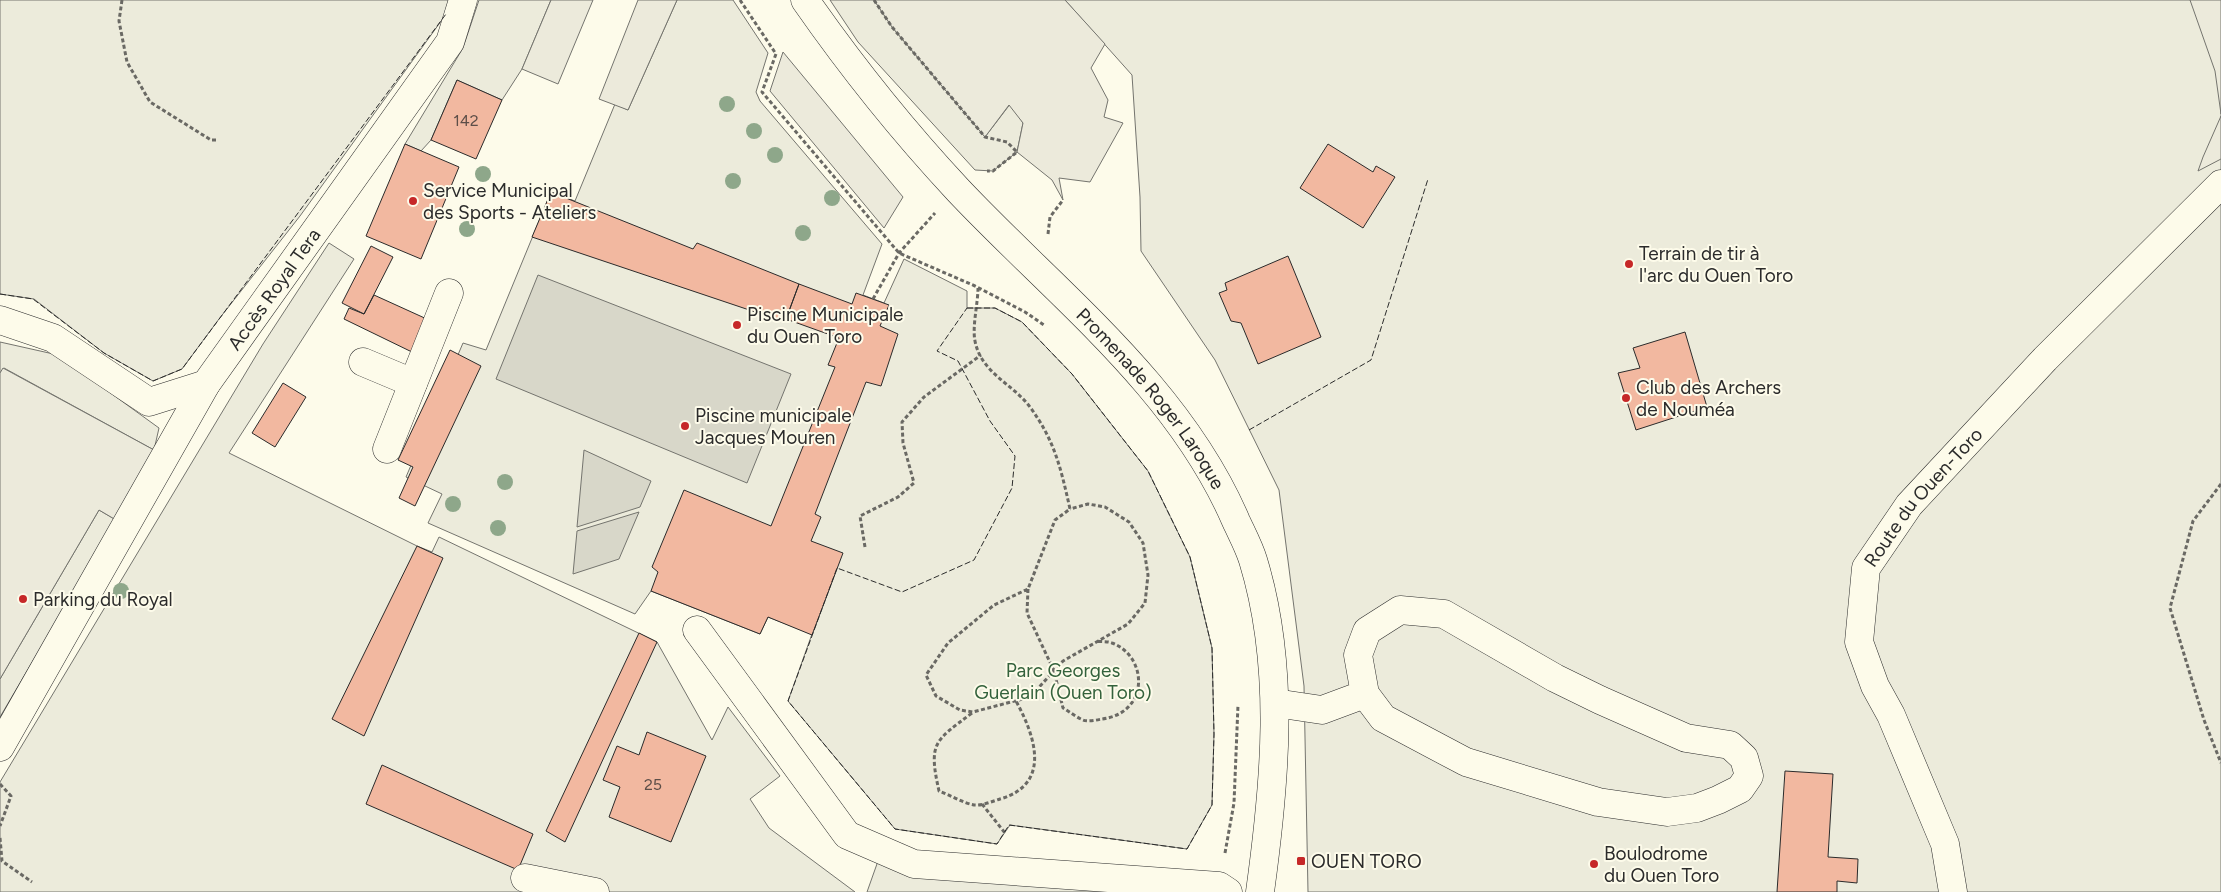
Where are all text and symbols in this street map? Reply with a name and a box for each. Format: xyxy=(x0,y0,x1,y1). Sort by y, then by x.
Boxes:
house number: 142 xyxy=(453,111,479,130)
place label: Service Municipal des Sports - Ateliers xyxy=(423,179,596,224)
marker: Service Municipal des Sports - Ateliers xyxy=(407,195,419,207)
street label: Accès Royal Tera xyxy=(223,224,325,355)
place label: Terrain de tir à l'arc du Ouen Toro xyxy=(1639,242,1793,287)
marker: Terrain de tir à l'arc du Ouen Toro xyxy=(1623,258,1635,270)
place label: Piscine Municipale du Ouen Toro xyxy=(747,303,903,348)
street label: Promenade Roger Laroque xyxy=(1071,303,1230,493)
marker: Piscine Municipale du Ouen Toro xyxy=(731,319,743,331)
place label: Club des Archers de Nouméa xyxy=(1636,376,1781,421)
marker: Club des Archers de Nouméa xyxy=(1620,392,1632,404)
place label: Piscine municipale Jacques Mouren xyxy=(695,404,852,449)
marker: Piscine municipale Jacques Mouren xyxy=(679,420,691,432)
street label: Route du Ouen-Toro xyxy=(1859,423,1987,571)
place label: Parking du Royal xyxy=(33,588,173,611)
marker: Parking du Royal xyxy=(17,593,29,605)
park label: Parc Georges Guerlain (Ouen Toro) xyxy=(974,659,1152,704)
house number: 25 xyxy=(644,775,662,794)
place label: Boulodrome du Ouen Toro xyxy=(1604,842,1719,887)
place label: OUEN TORO xyxy=(1311,850,1422,873)
marker: OUEN TORO xyxy=(1295,855,1307,867)
marker: Boulodrome du Ouen Toro xyxy=(1588,858,1600,870)

